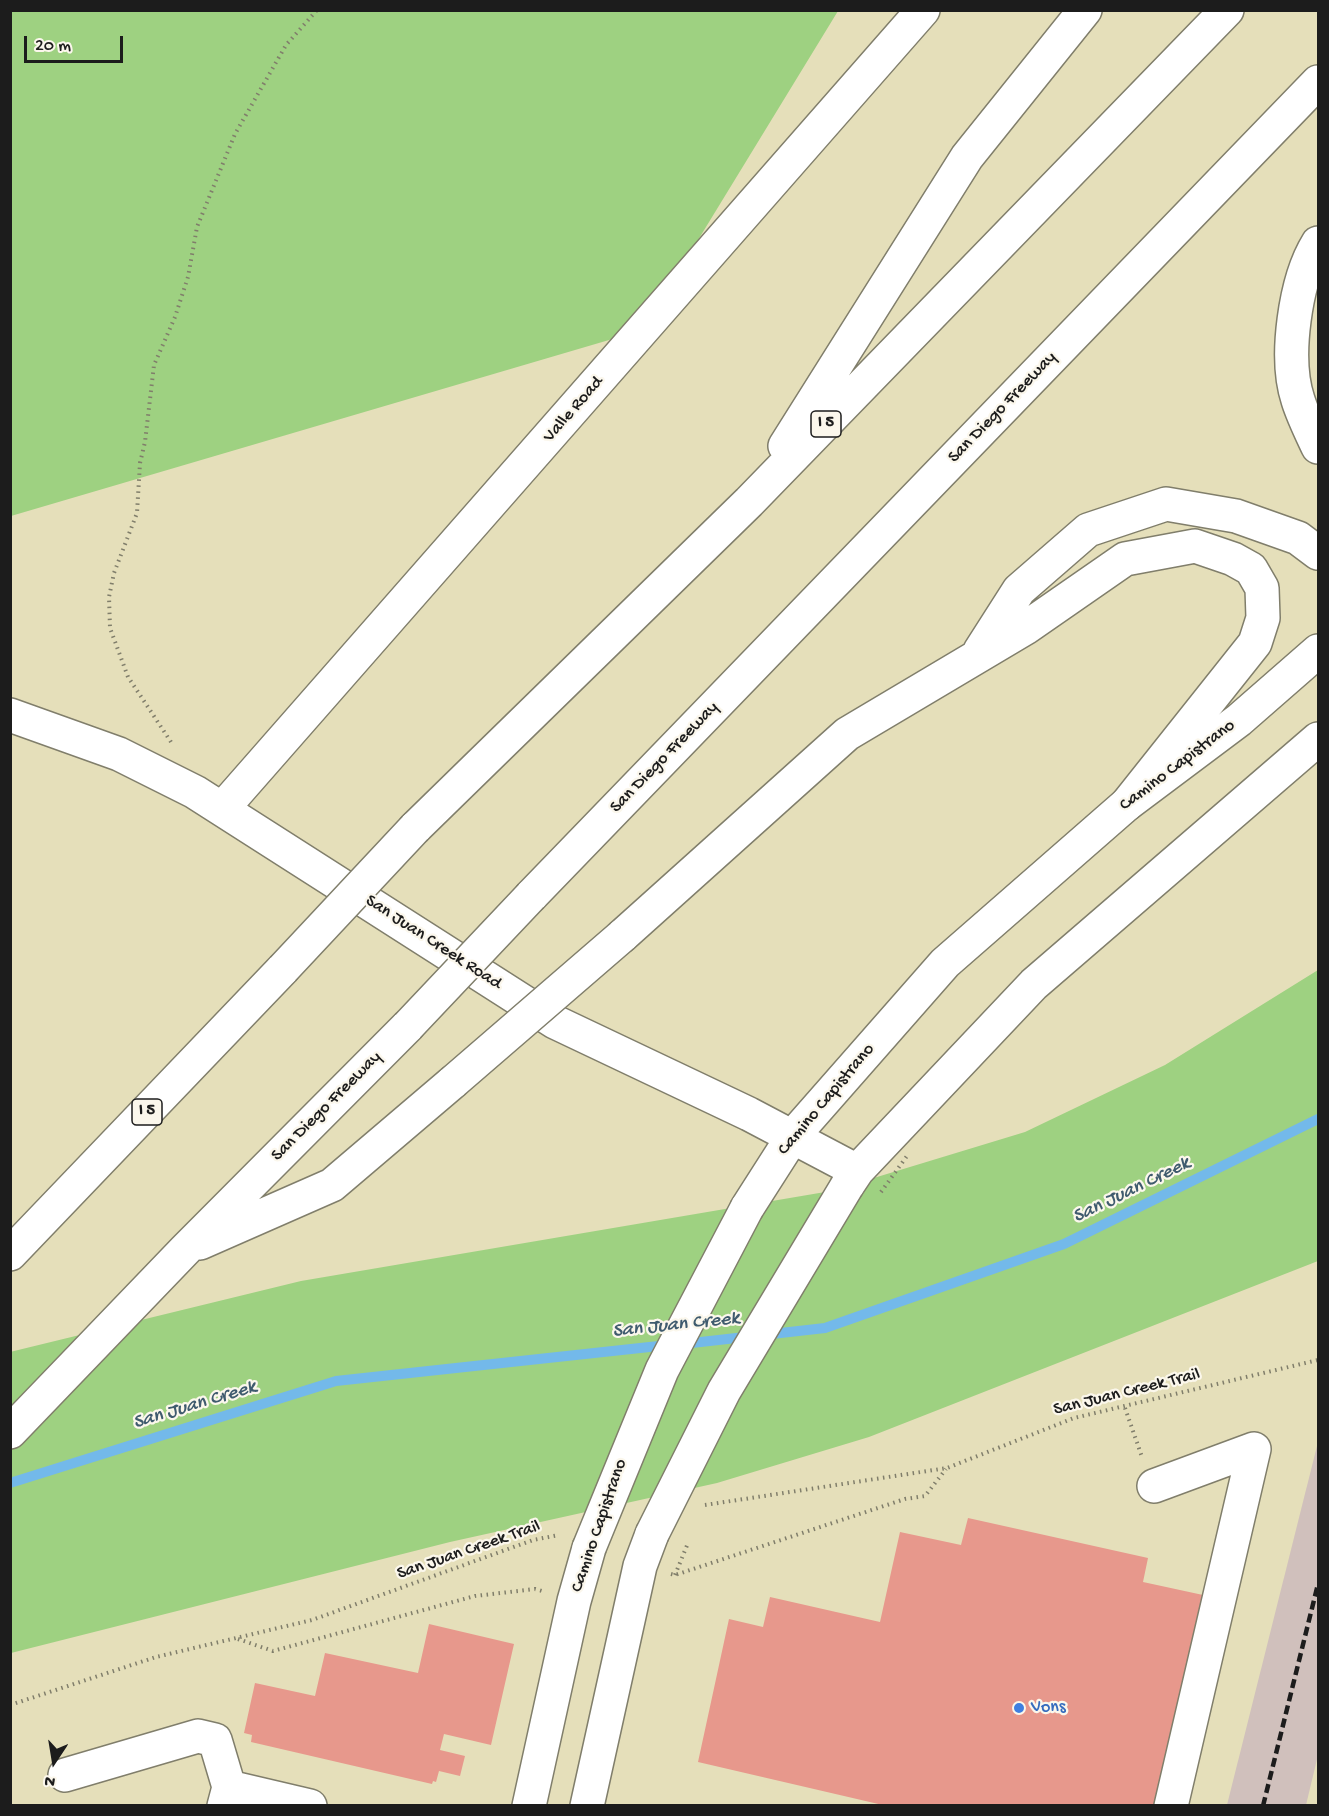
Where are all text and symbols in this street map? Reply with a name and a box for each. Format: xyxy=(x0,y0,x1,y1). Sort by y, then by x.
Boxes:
scale bar xyxy=(27,24,126,62)
text: 20 m xyxy=(35,36,71,57)
street label: San Diego Freeway xyxy=(944,348,1062,468)
street label: Valle Road xyxy=(539,372,609,448)
road number: I 5 xyxy=(811,411,841,437)
street label: San Diego Freeway xyxy=(606,698,724,818)
street label: Camino Capistrano xyxy=(1116,715,1240,817)
street label: San Juan Creek Road xyxy=(361,891,505,995)
street label: Camino Capistrano xyxy=(774,1040,880,1160)
street label: San Diego Freeway xyxy=(267,1047,387,1167)
road number: I 5 xyxy=(132,1099,162,1125)
water label: San Juan Creek xyxy=(1069,1152,1195,1230)
water label: San Juan Creek xyxy=(611,1307,741,1345)
street label: San Juan Creek Trail xyxy=(1052,1364,1202,1422)
water label: San Juan Creek xyxy=(131,1376,259,1436)
street label: Camino Capistrano xyxy=(567,1457,633,1595)
street label: San Juan Creek Trail xyxy=(395,1516,543,1586)
place label: Vons xyxy=(1031,1697,1066,1719)
marker: Vons xyxy=(1012,1701,1026,1715)
north arrow xyxy=(24,1732,84,1792)
text: N xyxy=(43,1770,57,1790)

